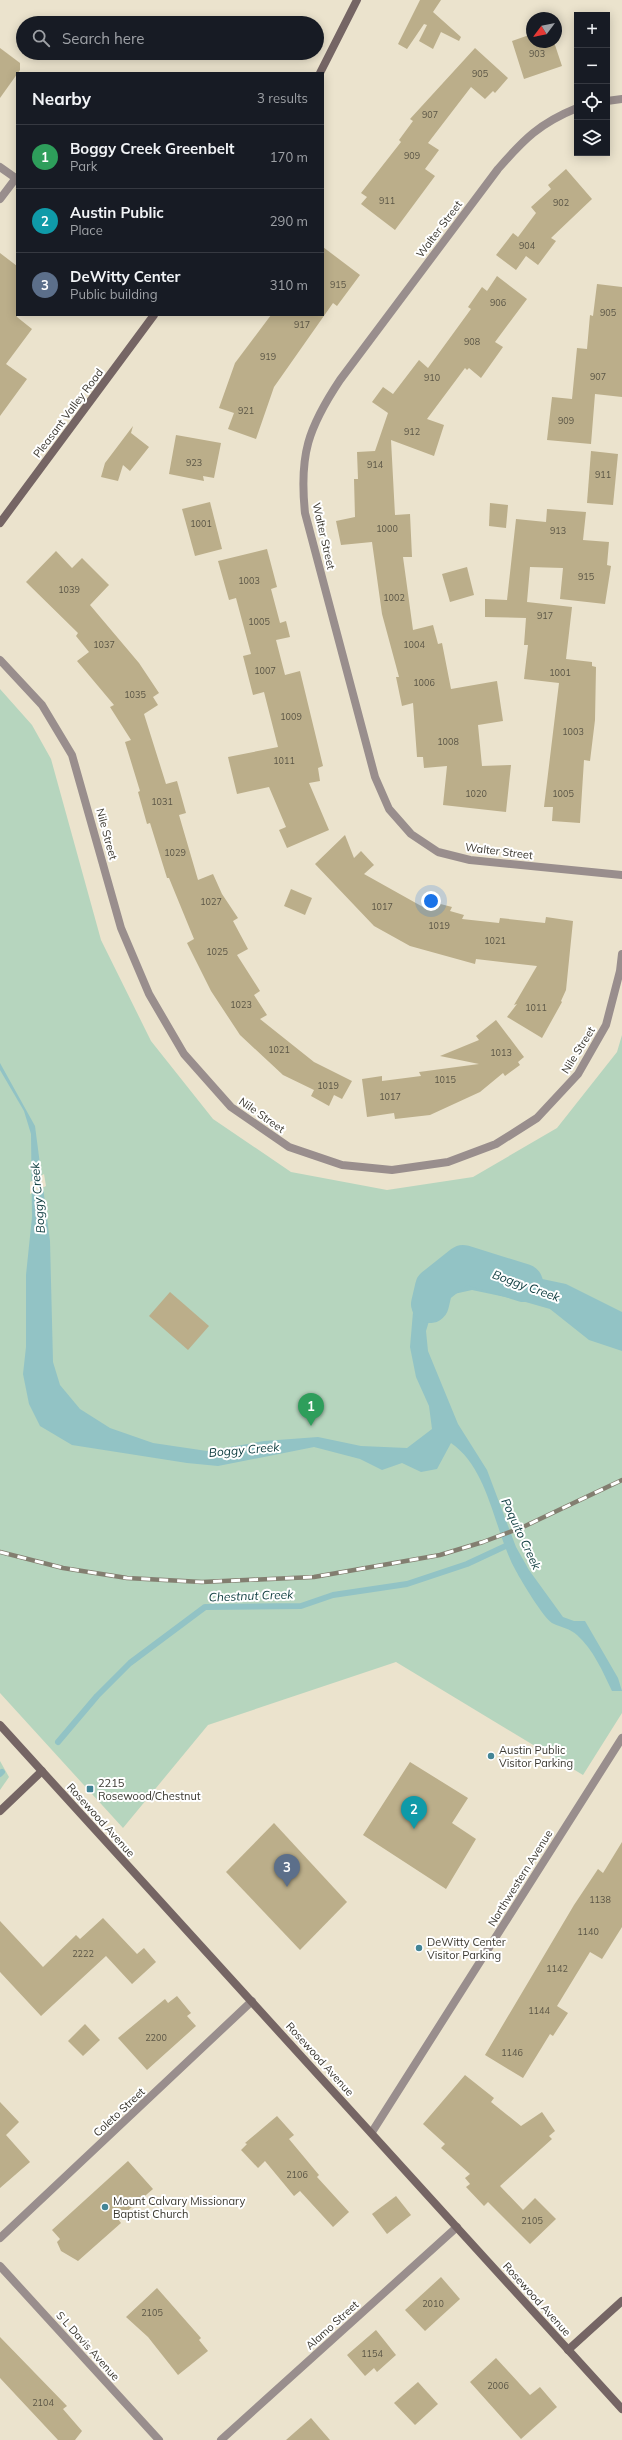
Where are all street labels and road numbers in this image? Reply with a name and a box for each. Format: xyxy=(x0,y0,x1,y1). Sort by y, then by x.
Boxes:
street label: Walter Street xyxy=(413,198,465,260)
street label: Pleasant Valley Road xyxy=(30,366,106,460)
street label: Walter Street xyxy=(310,501,338,571)
street label: Nile Street xyxy=(93,807,121,861)
street label: Walter Street xyxy=(464,840,534,862)
street label: Nile Street xyxy=(558,1024,598,1076)
street label: Nile Street xyxy=(236,1094,288,1136)
street label: Rosewood Avenue xyxy=(64,1780,138,1860)
street label: Northwestern Avenue xyxy=(485,1827,555,1929)
street label: Rosewood Avenue xyxy=(283,2019,357,2099)
street label: Coleto Street xyxy=(90,2084,148,2139)
street label: Rosewood Avenue xyxy=(500,2259,574,2339)
street label: Alamo Street xyxy=(303,2297,362,2352)
street label: S L Davis Avenue xyxy=(53,2308,123,2384)

